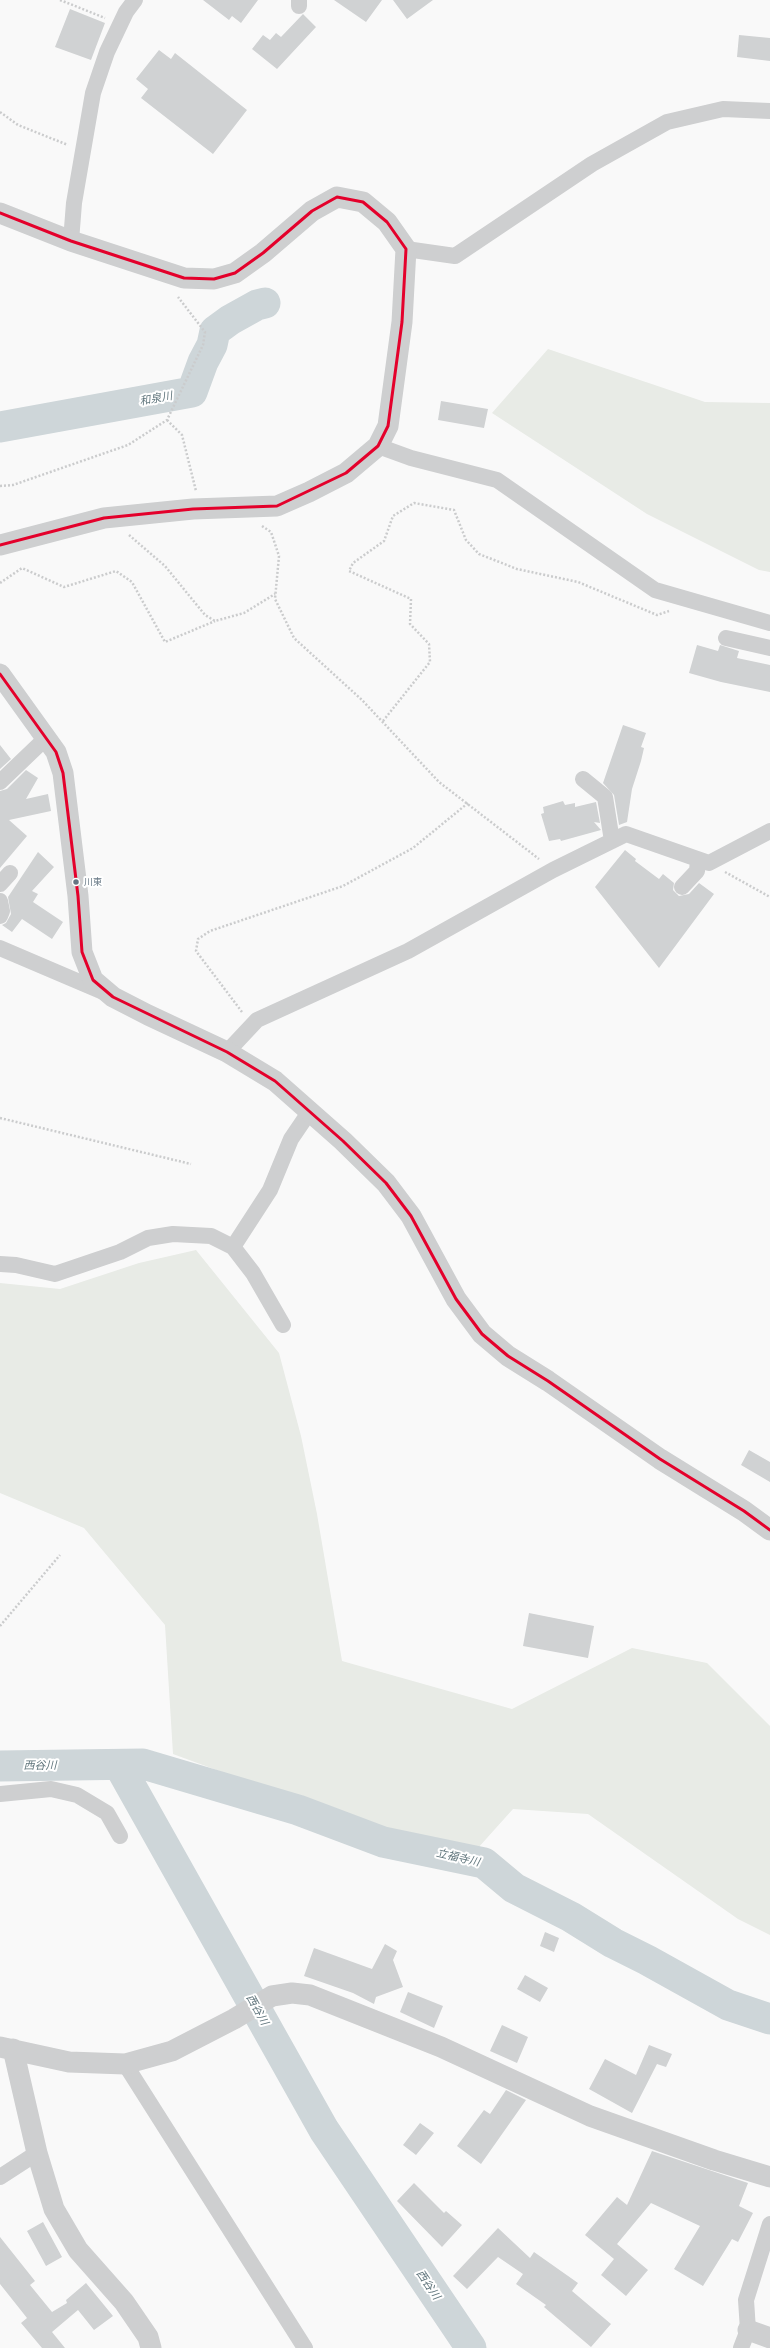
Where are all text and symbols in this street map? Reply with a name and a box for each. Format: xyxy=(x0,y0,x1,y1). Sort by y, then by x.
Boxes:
water label: 和泉川 xyxy=(139,390,173,408)
marker: 川東 xyxy=(71,877,81,887)
place label: 川東 xyxy=(84,877,102,887)
water label: 西谷川 xyxy=(24,1759,56,1773)
water label: 立福寺川 xyxy=(435,1847,481,1869)
water label: 西谷川 xyxy=(243,1992,271,2028)
water label: 西谷川 xyxy=(413,2268,443,2302)

